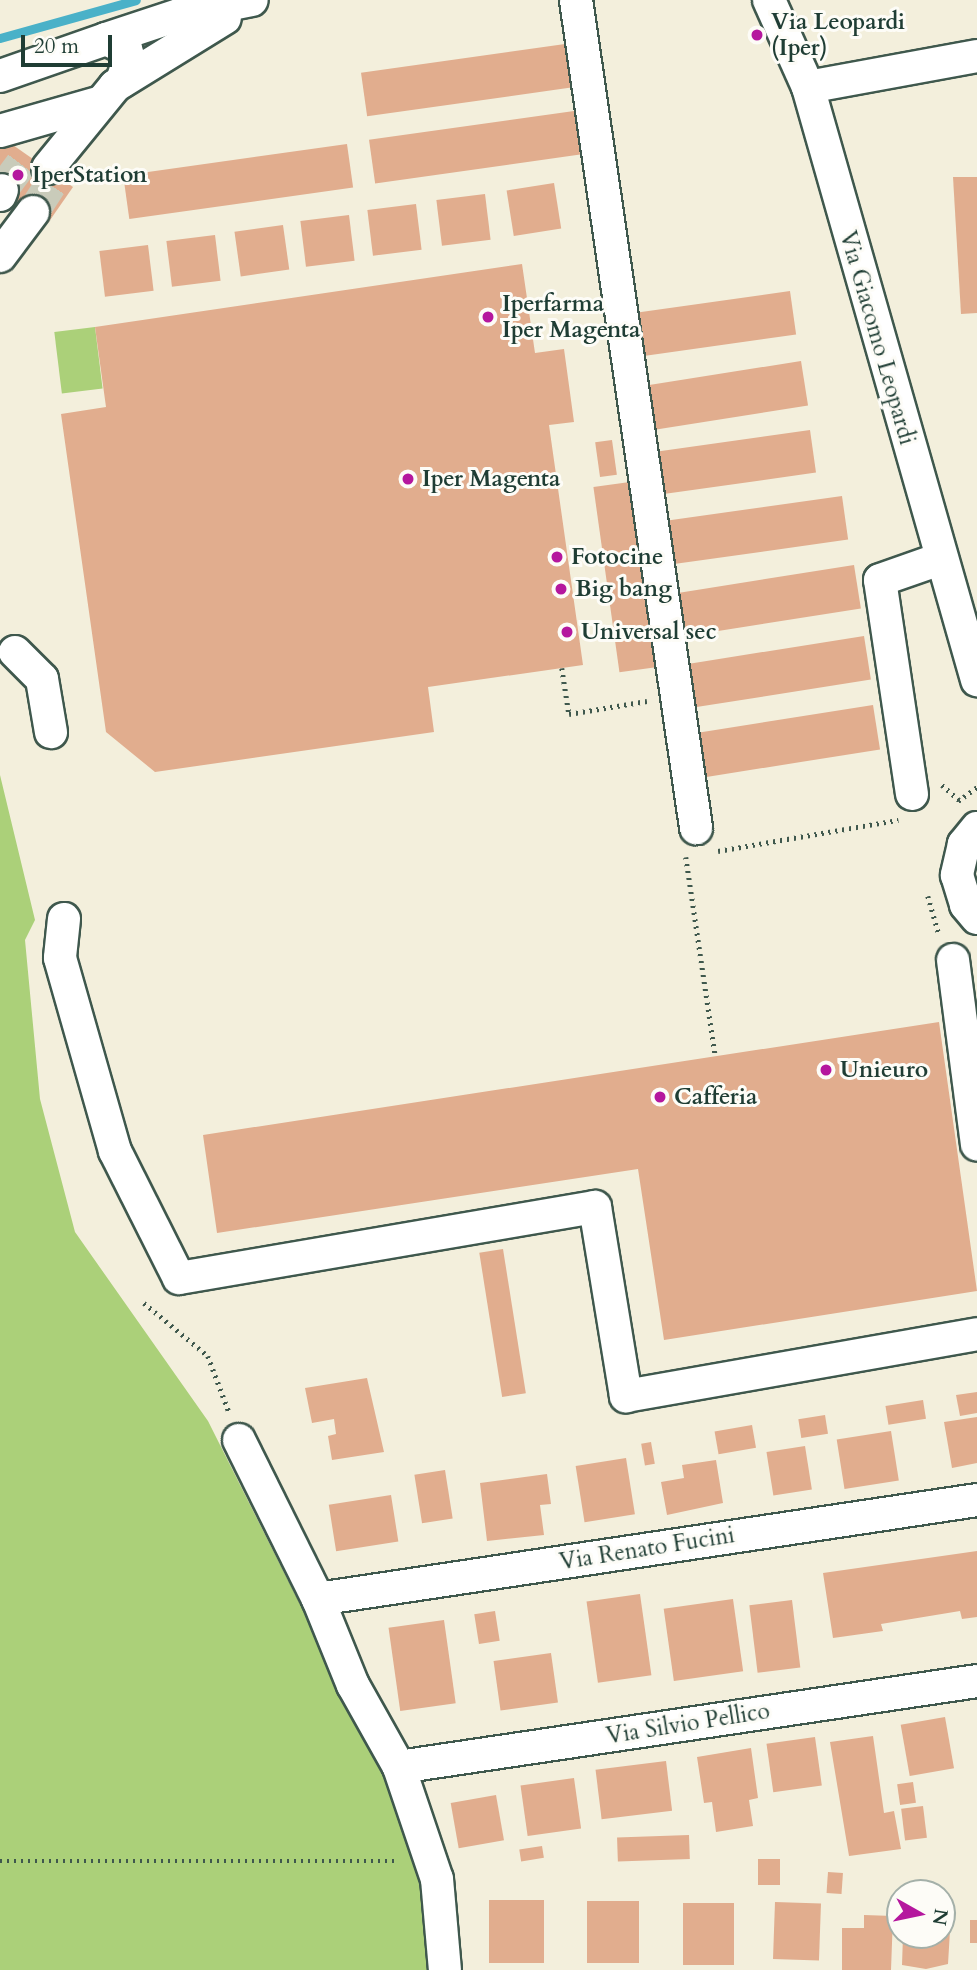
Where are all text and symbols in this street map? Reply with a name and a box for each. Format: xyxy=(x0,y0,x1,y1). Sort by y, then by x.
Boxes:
place label: Via Leopardi (Iper) xyxy=(771,8,905,62)
scale bar xyxy=(24,21,116,65)
marker: Via Leopardi (Iper) xyxy=(749,27,765,43)
text: 20 m xyxy=(34,32,79,61)
place label: IperStation xyxy=(32,161,147,189)
marker: IperStation xyxy=(10,167,26,183)
street label: Via Giacomo Leopardi xyxy=(833,228,921,448)
place label: Iperfarma Iper Magenta xyxy=(502,290,640,344)
marker: Iperfarma Iper Magenta xyxy=(480,309,496,325)
place label: Iper Magenta xyxy=(422,465,560,493)
marker: Iper Magenta xyxy=(400,471,416,487)
place label: Fotocine xyxy=(571,543,663,571)
marker: Fotocine xyxy=(549,549,565,565)
place label: Big bang xyxy=(575,575,672,603)
marker: Big bang xyxy=(553,581,569,597)
place label: Universal sec xyxy=(581,618,717,646)
marker: Universal sec xyxy=(559,624,575,640)
place label: Unieuro xyxy=(840,1056,928,1084)
marker: Unieuro xyxy=(818,1062,834,1078)
place label: Cafferia xyxy=(674,1083,757,1111)
marker: Cafferia xyxy=(652,1089,668,1105)
street label: Via Renato Fucini xyxy=(557,1522,737,1576)
street label: Via Silvio Pellico xyxy=(604,1697,772,1751)
north arrow xyxy=(886,1879,956,1949)
text: N xyxy=(926,1907,954,1927)

